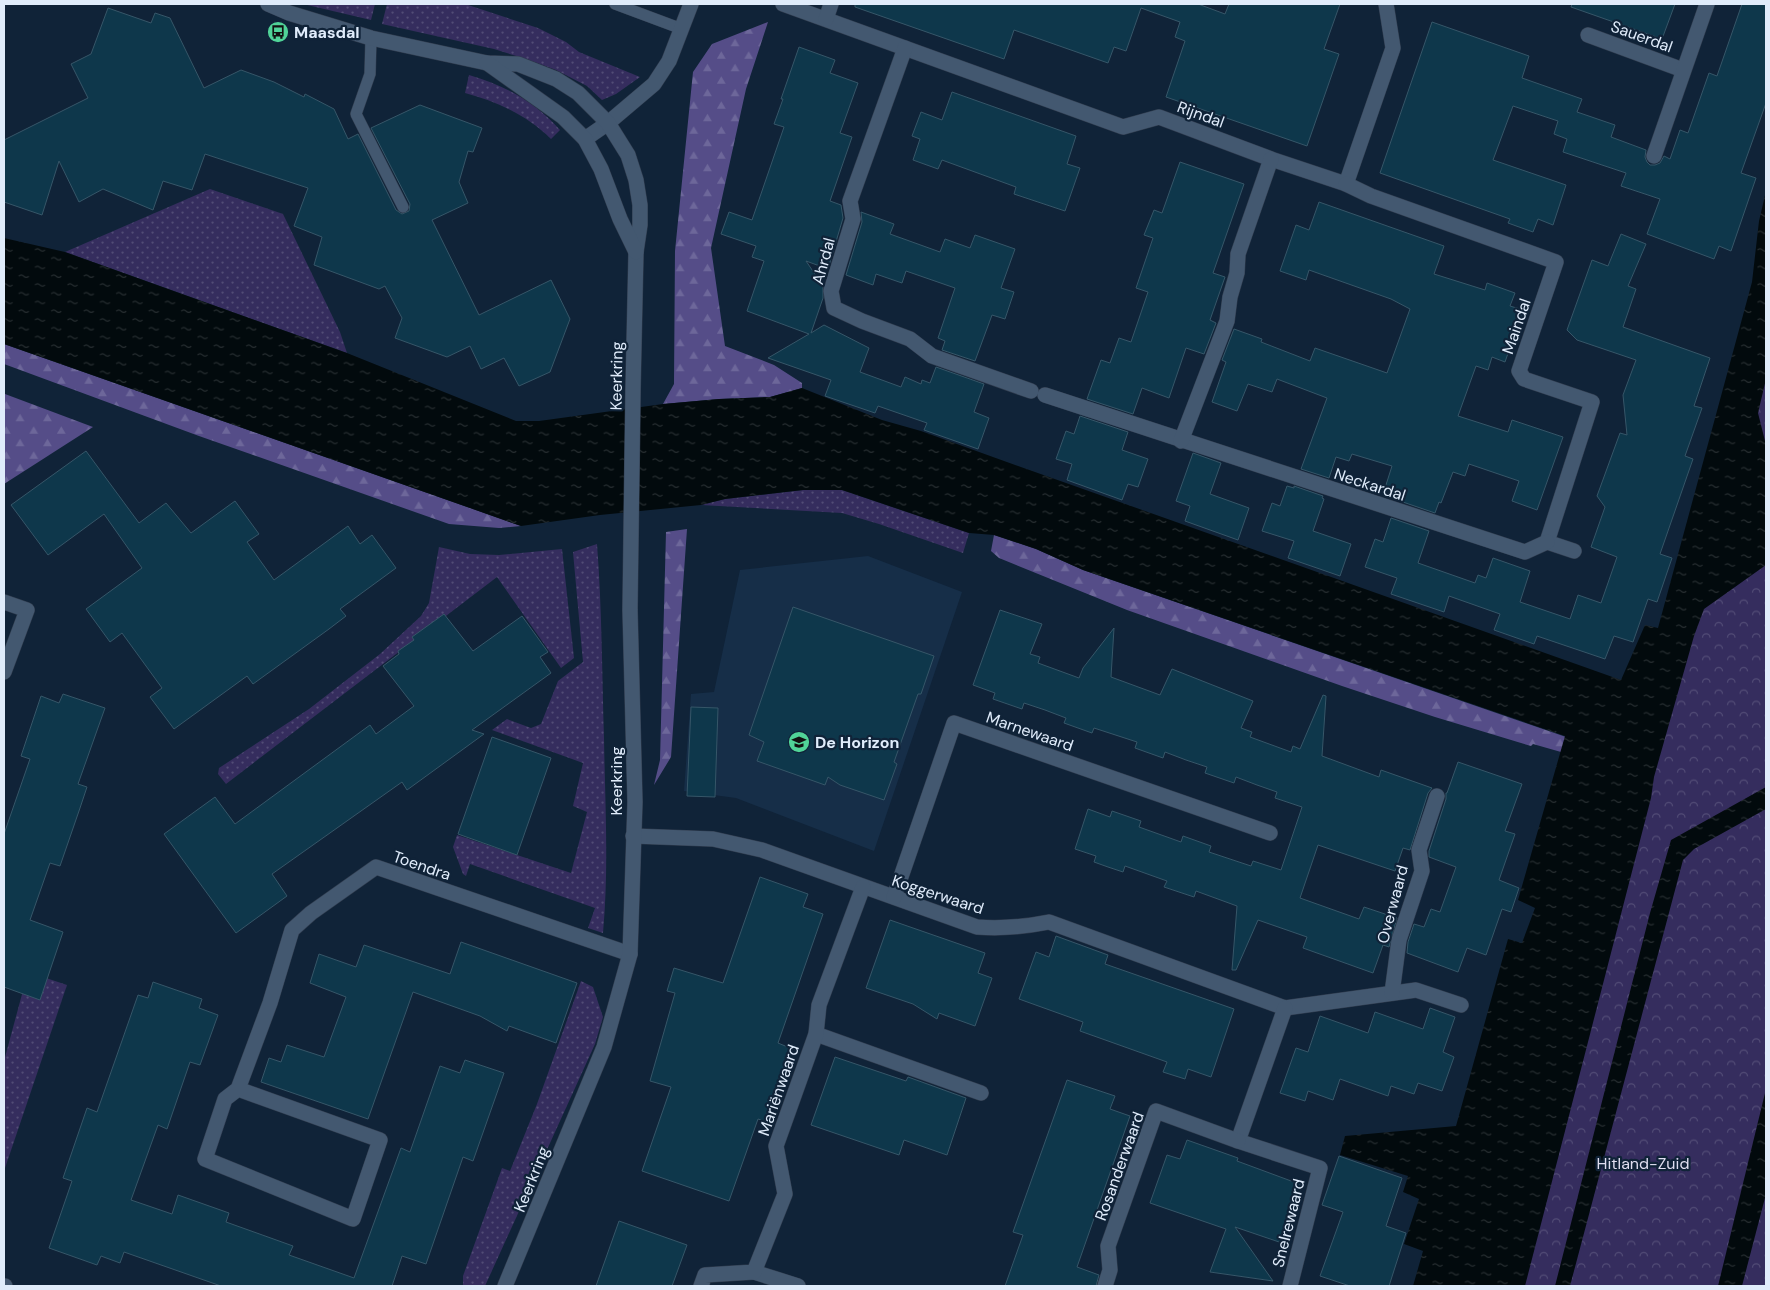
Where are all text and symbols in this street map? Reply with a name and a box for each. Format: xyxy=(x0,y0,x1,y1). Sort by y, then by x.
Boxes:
street label: Sauerdal xyxy=(1608,16,1676,57)
bus stop icon: Maasdal xyxy=(266,20,290,44)
place label: Maasdal xyxy=(294,22,360,43)
street label: Rijndal xyxy=(1174,96,1227,133)
street label: Ahrdal xyxy=(807,235,840,287)
street label: Maindal xyxy=(1497,296,1536,357)
street label: Keerkring xyxy=(605,341,628,411)
street label: Neckardal xyxy=(1331,463,1408,506)
street label: Marnewaard xyxy=(983,707,1076,756)
school or university icon: De Horizon xyxy=(787,730,811,754)
place label: De Horizon xyxy=(815,732,899,753)
street label: Keerkring xyxy=(606,747,627,815)
street label: Toendra xyxy=(390,846,454,885)
street label: Overwaard xyxy=(1372,863,1413,946)
street label: Koggerwaard xyxy=(889,870,987,919)
street label: Mariënwaard xyxy=(753,1042,804,1139)
street label: Rosanderwaard xyxy=(1090,1109,1149,1224)
street label: Keerkring xyxy=(509,1143,554,1215)
park label: Hitland-Zuid xyxy=(1597,1153,1689,1174)
street label: Snelrewaard xyxy=(1267,1177,1310,1270)

